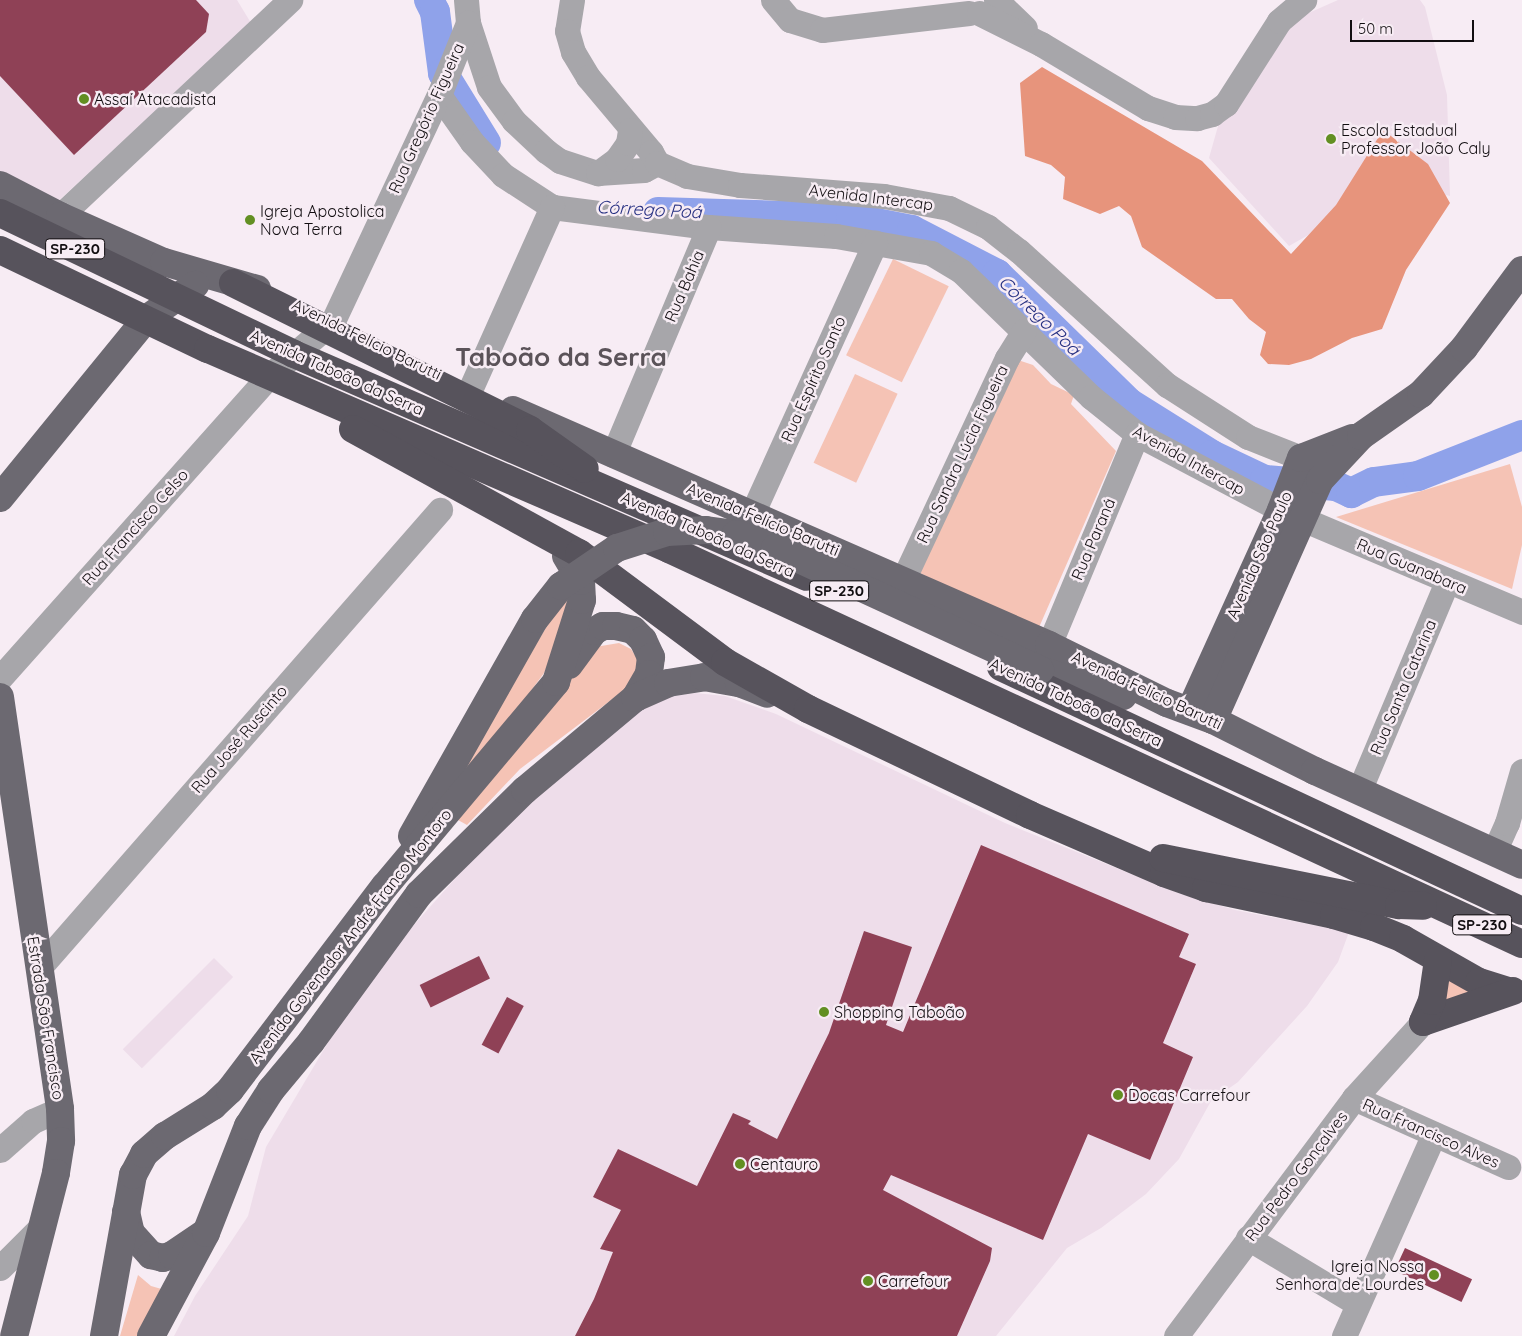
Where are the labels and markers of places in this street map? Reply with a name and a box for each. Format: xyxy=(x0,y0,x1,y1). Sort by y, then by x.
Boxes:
place label: Assaí Atacadista xyxy=(94,89,216,109)
marker: Assaí Atacadista xyxy=(78,93,90,105)
place label: Escola Estadual Professor João Caly xyxy=(1341,120,1491,158)
marker: Escola Estadual Professor João Caly xyxy=(1325,133,1337,145)
place label: Igreja Apostolica Nova Terra xyxy=(260,201,385,239)
marker: Igreja Apostolica Nova Terra xyxy=(244,214,256,226)
place label: Shopping Taboão xyxy=(834,1002,965,1022)
marker: Shopping Taboão xyxy=(818,1006,830,1018)
place label: Docas Carrefour xyxy=(1128,1085,1250,1105)
marker: Docas Carrefour xyxy=(1112,1089,1124,1101)
place label: Centauro xyxy=(750,1154,818,1174)
marker: Centauro xyxy=(734,1158,746,1170)
place label: Igreja Nossa Senhora de Lourdes xyxy=(1276,1256,1424,1294)
marker: Igreja Nossa Senhora de Lourdes xyxy=(1428,1269,1440,1281)
place label: Carrefour xyxy=(878,1271,949,1291)
marker: Carrefour xyxy=(862,1275,874,1287)

